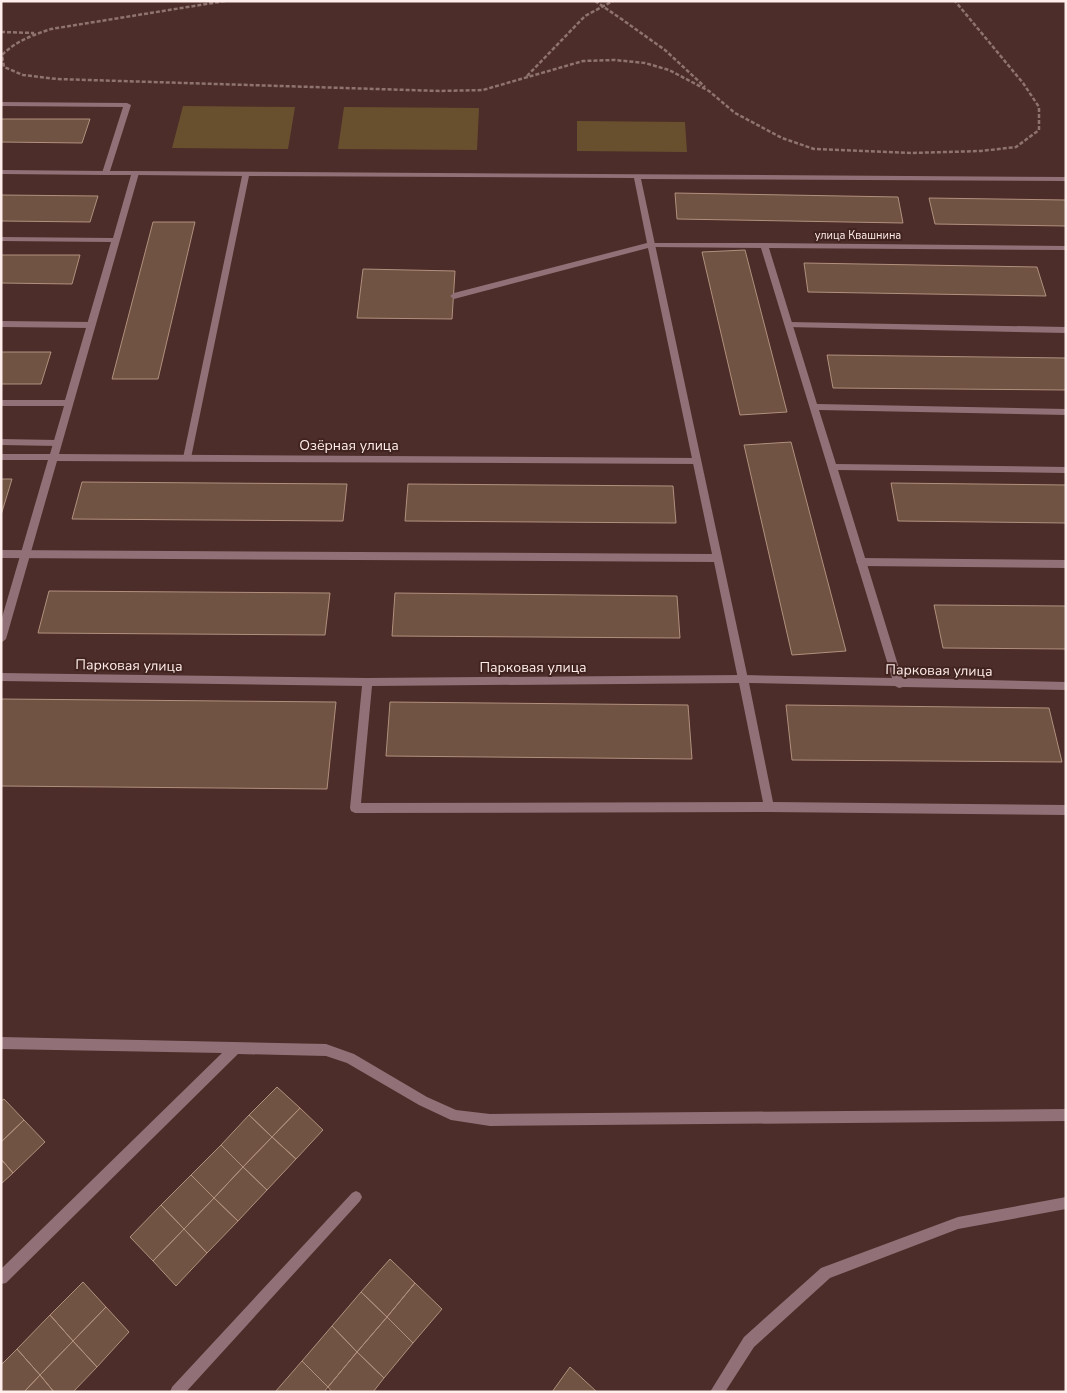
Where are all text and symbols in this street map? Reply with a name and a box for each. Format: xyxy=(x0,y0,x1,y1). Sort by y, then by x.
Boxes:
street label: улица Квашнина xyxy=(815,228,901,243)
street label: Озёрная улица xyxy=(299,436,399,455)
street label: Парковая улица xyxy=(75,655,183,676)
street label: Парковая улица xyxy=(479,658,587,677)
street label: Парковая улица xyxy=(885,660,993,681)

